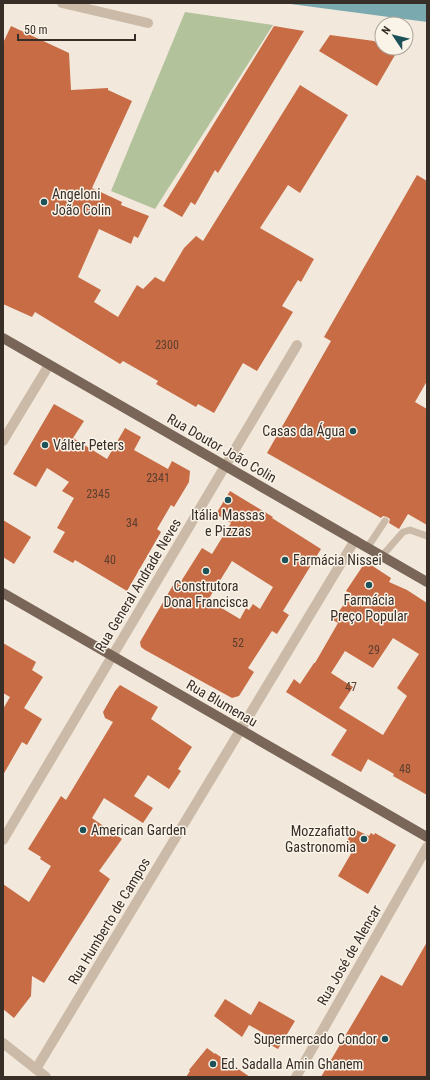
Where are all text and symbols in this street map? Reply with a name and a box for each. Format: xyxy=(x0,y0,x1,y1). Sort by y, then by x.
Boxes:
scale bar xyxy=(18,16,135,42)
north arrow xyxy=(374,16,414,56)
text: 50 m xyxy=(24,23,48,37)
text: N xyxy=(379,24,394,37)
place label: Angeloni João Colin xyxy=(52,186,111,218)
marker: Angeloni João Colin xyxy=(39,197,49,207)
house number: 2300 xyxy=(155,338,179,352)
street label: Rua Doutor João Colin xyxy=(165,410,279,486)
place label: Casas da Água xyxy=(262,422,345,439)
marker: Casas da Água xyxy=(348,426,358,436)
place label: Válter Peters xyxy=(53,437,124,453)
marker: Válter Peters xyxy=(40,440,50,450)
house number: 2341 xyxy=(146,471,170,485)
house number: 2345 xyxy=(86,487,110,501)
marker: Itália Massas e Pizzas xyxy=(223,495,233,505)
place label: Itália Massas e Pizzas xyxy=(191,507,265,539)
street label: Rua General Andrade Neves xyxy=(92,515,184,655)
house number: 34 xyxy=(126,516,138,530)
place label: Farmácia Nissei xyxy=(293,552,382,568)
house number: 40 xyxy=(104,553,116,567)
marker: Farmácia Nissei xyxy=(280,555,290,565)
marker: Construtora Dona Francisca xyxy=(201,566,211,576)
place label: Construtora Dona Francisca xyxy=(164,578,249,610)
marker: Farmácia Preço Popular xyxy=(364,580,374,590)
place label: Farmácia Preço Popular xyxy=(330,592,408,624)
house number: 52 xyxy=(232,636,244,650)
house number: 29 xyxy=(368,643,380,657)
street label: Rua Blumenau xyxy=(184,676,260,730)
house number: 47 xyxy=(345,680,357,694)
house number: 48 xyxy=(399,762,411,776)
place label: American Garden xyxy=(91,822,186,838)
place label: Mozzafiatto Gastronomia xyxy=(285,823,356,855)
marker: American Garden xyxy=(78,825,88,835)
marker: Mozzafiatto Gastronomia xyxy=(359,834,369,844)
street label: Rua Humberto de Campos xyxy=(65,855,153,987)
street label: Rua José de Alencar xyxy=(314,902,384,1008)
place label: Supermercado Condor xyxy=(254,1031,377,1047)
marker: Supermercado Condor xyxy=(380,1034,390,1044)
place label: Ed. Sadalla Amin Ghanem xyxy=(221,1056,363,1072)
marker: Ed. Sadalla Amin Ghanem xyxy=(208,1059,218,1069)

